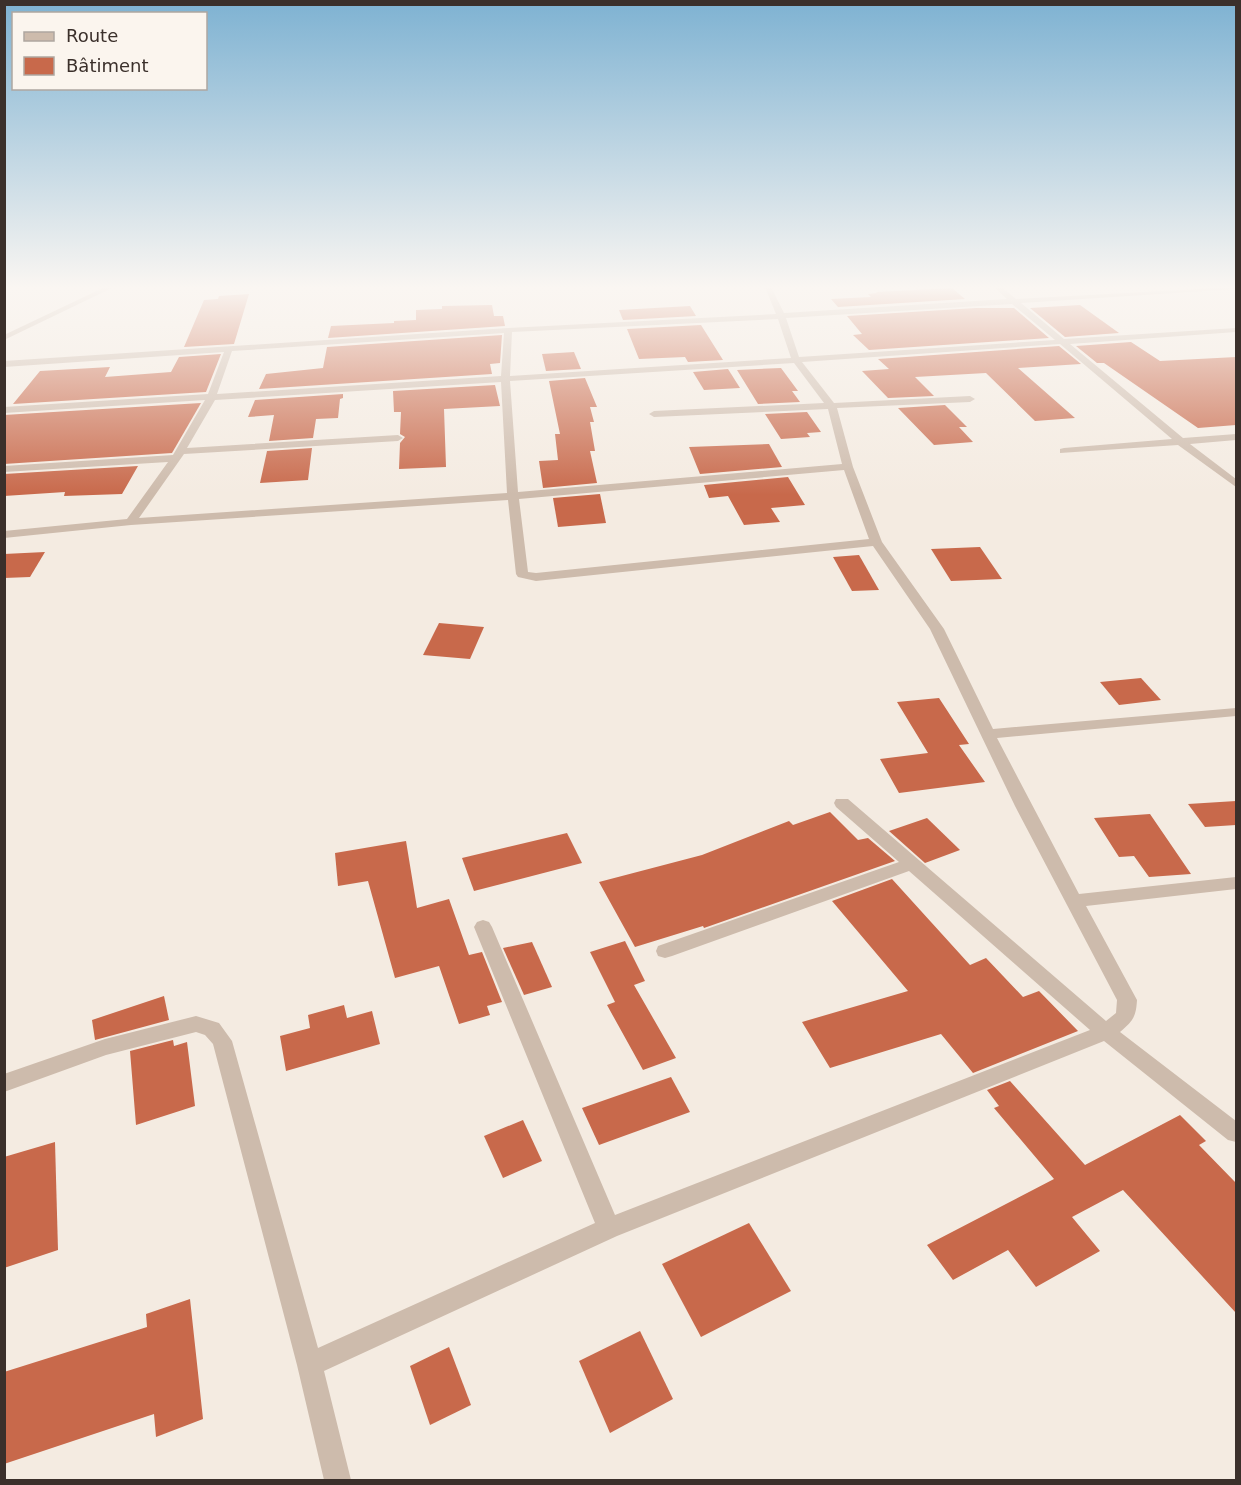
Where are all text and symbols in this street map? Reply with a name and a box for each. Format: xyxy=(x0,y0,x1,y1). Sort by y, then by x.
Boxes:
legend xyxy=(12,12,207,90)
text: Route xyxy=(66,25,118,46)
text: Bâtiment xyxy=(66,55,149,76)

